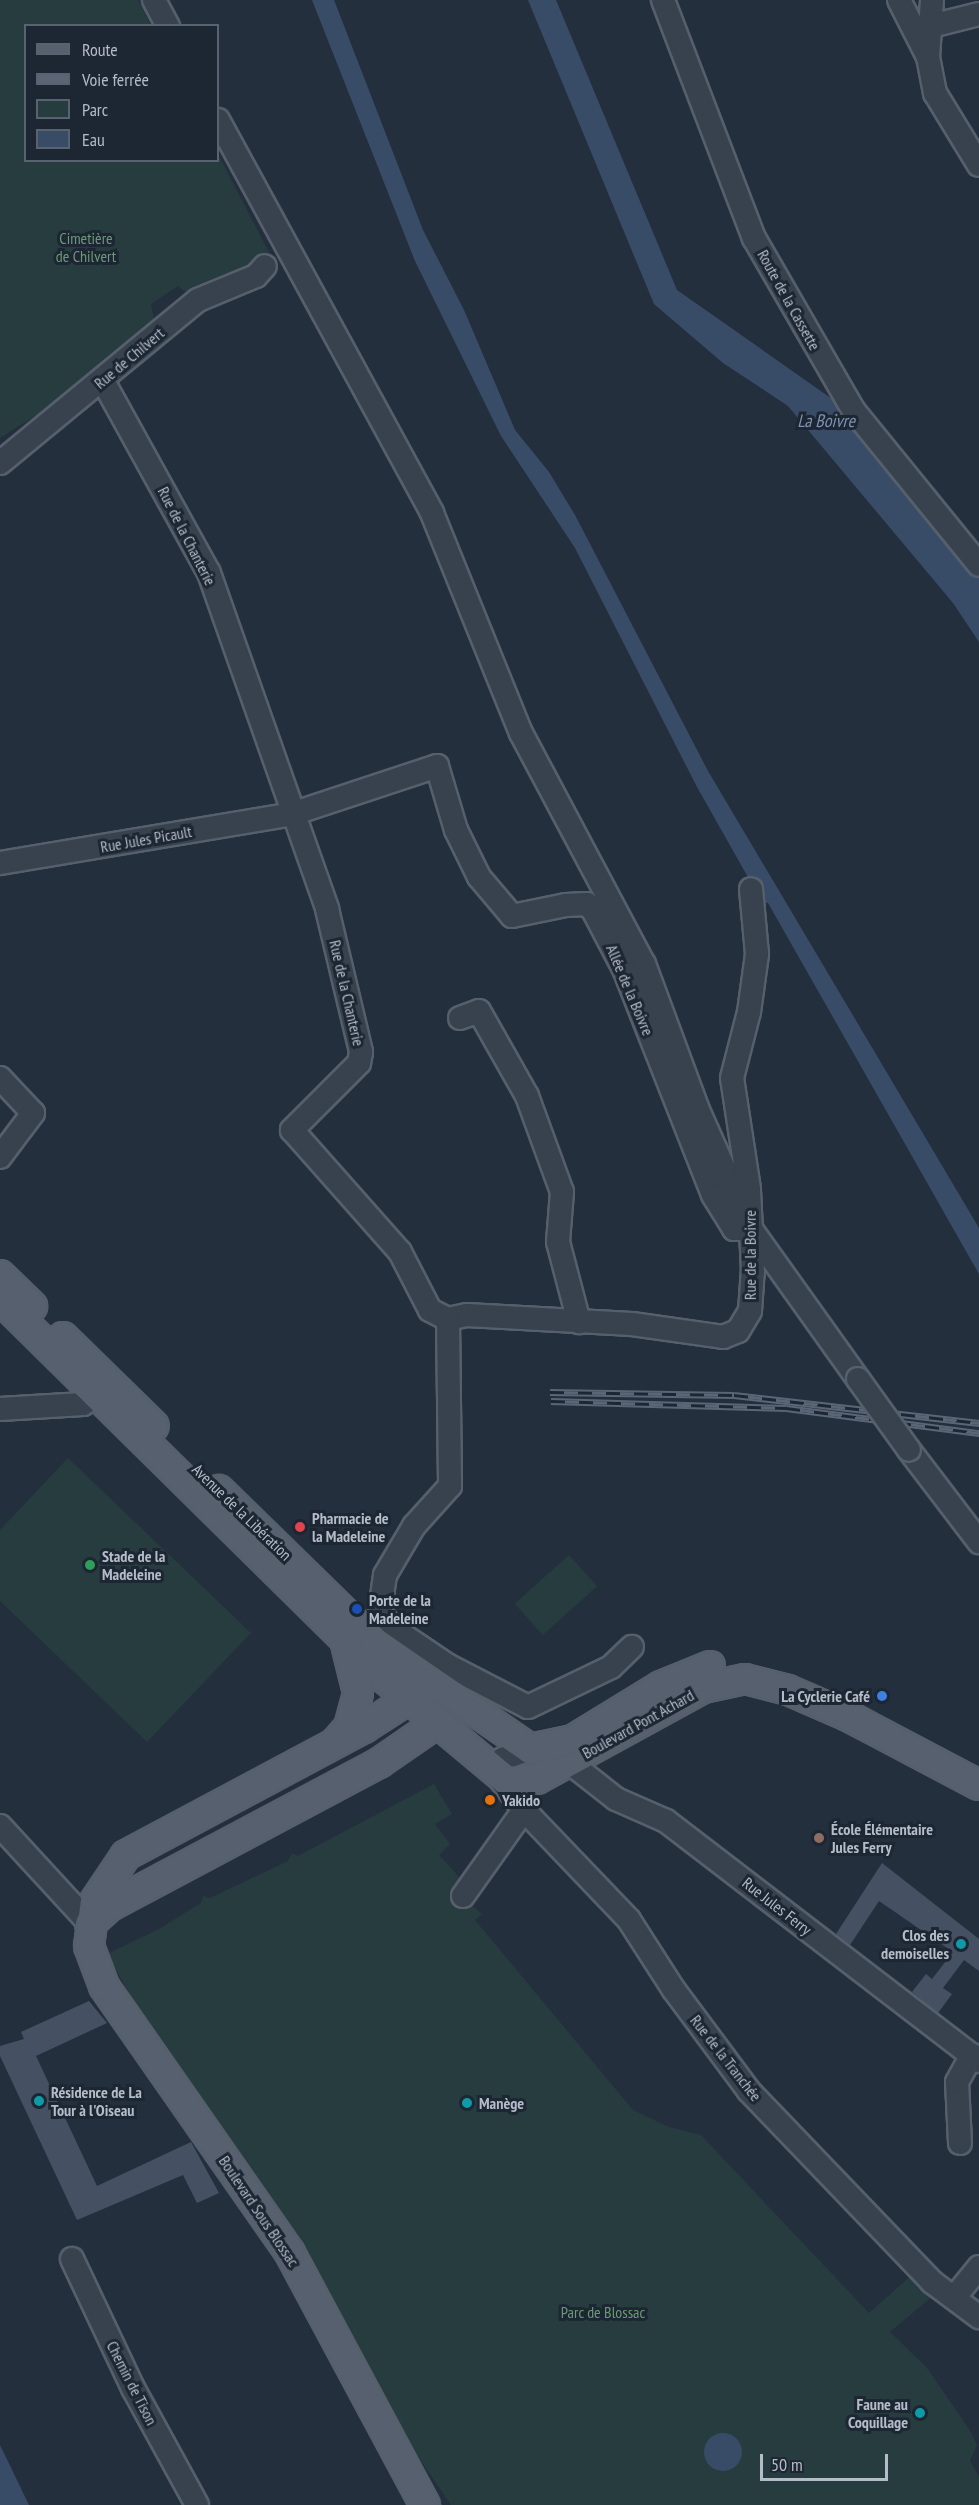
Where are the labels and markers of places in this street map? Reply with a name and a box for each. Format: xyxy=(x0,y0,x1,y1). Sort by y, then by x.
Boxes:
place label: Pharmacie de la Madeleine xyxy=(312,1508,389,1546)
marker: Pharmacie de la Madeleine xyxy=(293,1520,307,1534)
place label: Stade de la Madeleine xyxy=(102,1546,165,1584)
marker: Stade de la Madeleine xyxy=(83,1558,97,1572)
place label: Porte de la Madeleine xyxy=(369,1590,431,1628)
marker: Porte de la Madeleine xyxy=(350,1602,364,1616)
place label: La Cyclerie Café xyxy=(781,1686,870,1706)
marker: La Cyclerie Café xyxy=(875,1689,889,1703)
place label: Yakido xyxy=(502,1790,540,1810)
marker: Yakido xyxy=(483,1793,497,1807)
place label: École Élémentaire Jules Ferry xyxy=(831,1819,933,1857)
marker: École Élémentaire Jules Ferry xyxy=(812,1831,826,1845)
place label: Clos des demoiselles xyxy=(881,1925,949,1963)
marker: Clos des demoiselles xyxy=(954,1937,968,1951)
place label: Résidence de La Tour à l'Oiseau xyxy=(51,2082,142,2120)
place label: Manège xyxy=(479,2093,524,2113)
marker: Résidence de La Tour à l'Oiseau xyxy=(32,2094,46,2108)
marker: Manège xyxy=(460,2096,474,2110)
place label: Faune au Coquillage xyxy=(848,2394,908,2432)
marker: Faune au Coquillage xyxy=(913,2406,927,2420)

